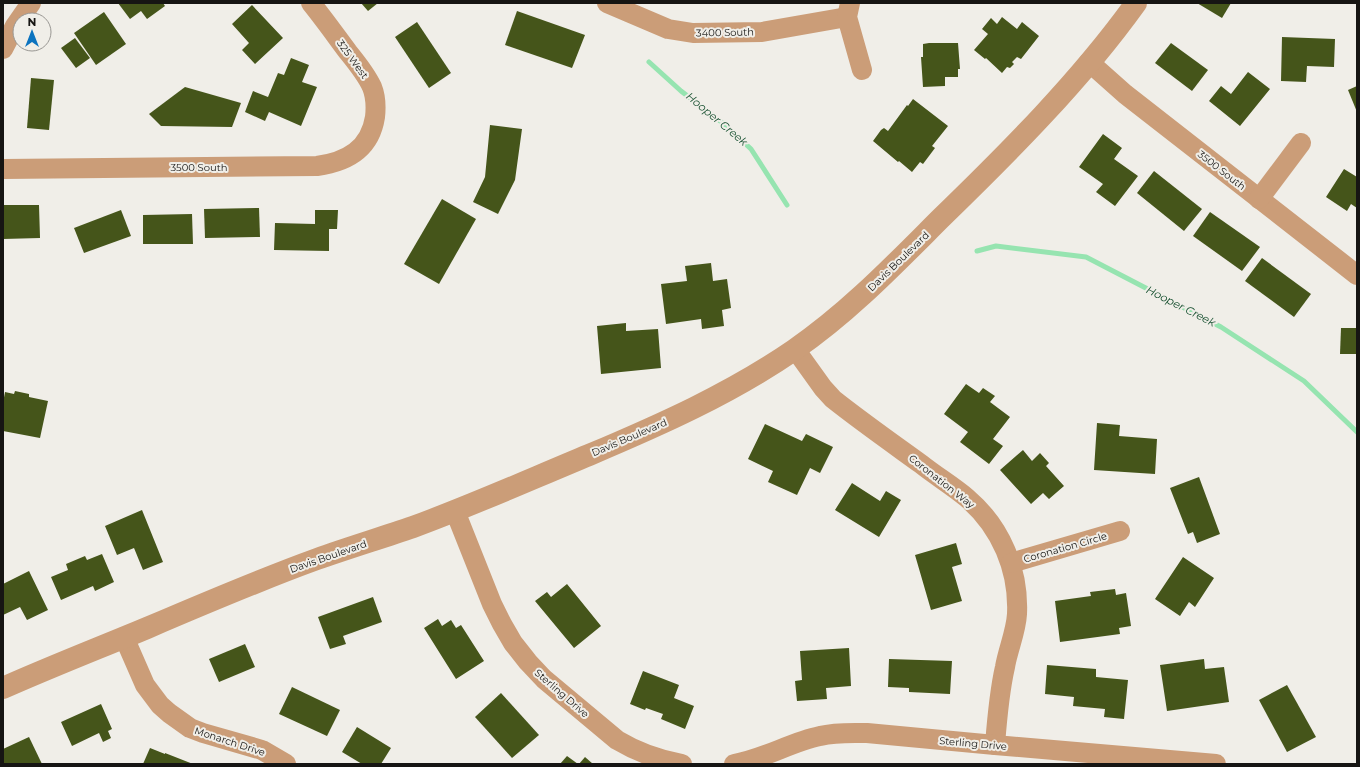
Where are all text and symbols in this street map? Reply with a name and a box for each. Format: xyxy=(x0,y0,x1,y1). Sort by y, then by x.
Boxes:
north arrow xyxy=(12,12,52,52)
text: N xyxy=(28,15,36,29)
street label: 3400 South xyxy=(696,25,754,40)
street label: 325 West xyxy=(334,37,371,81)
water label: Hooper Creek xyxy=(683,89,751,149)
street label: 3500 South xyxy=(1195,148,1248,193)
street label: 3500 South xyxy=(170,161,228,174)
street label: Davis Boulevard xyxy=(865,229,932,294)
water label: Hooper Creek xyxy=(1144,282,1219,330)
street label: Davis Boulevard xyxy=(590,416,669,459)
street label: Coronation Way xyxy=(906,452,978,512)
street label: Coronation Circle xyxy=(1022,529,1108,566)
street label: Davis Boulevard xyxy=(288,537,368,576)
street label: Sterling Drive xyxy=(532,666,592,721)
street label: Monarch Drive xyxy=(193,724,267,759)
street label: Sterling Drive xyxy=(939,734,1007,753)

